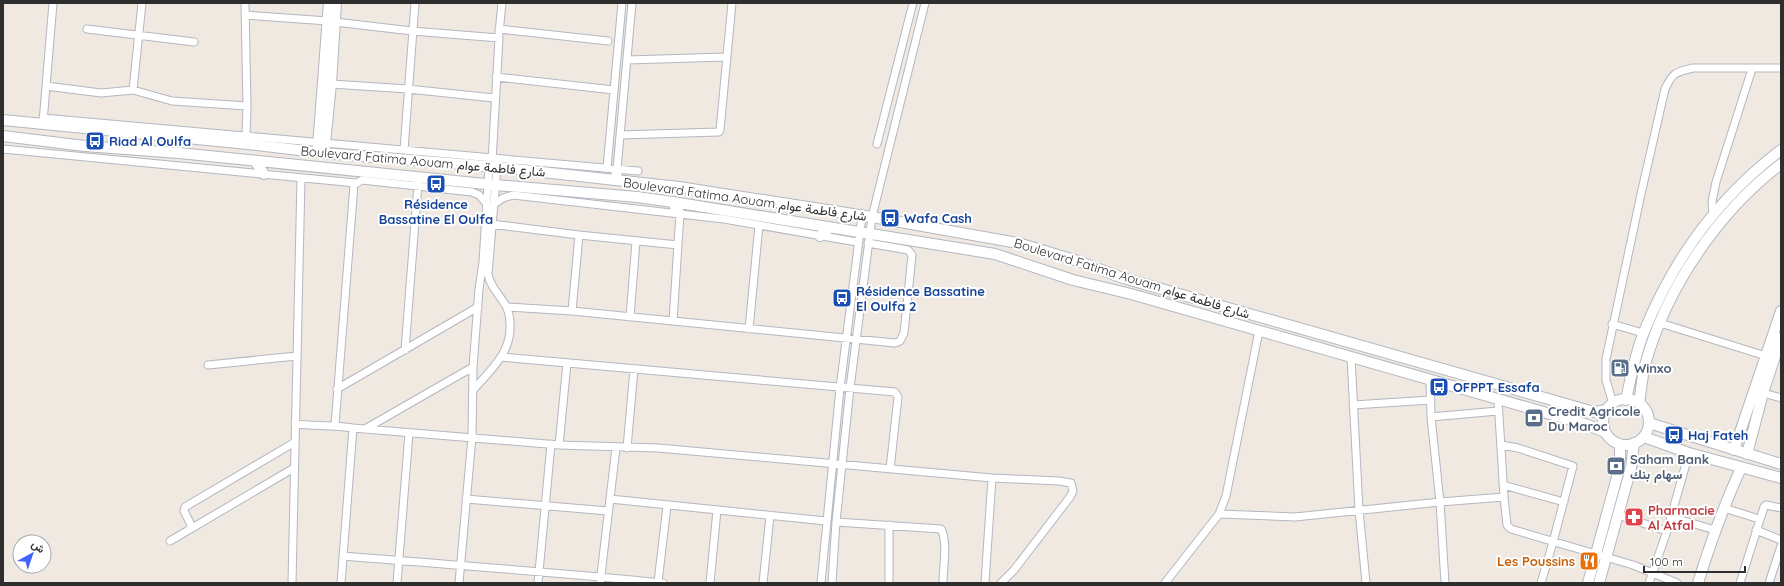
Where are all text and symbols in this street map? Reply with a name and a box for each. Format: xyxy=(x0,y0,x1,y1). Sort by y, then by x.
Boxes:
bus stop icon: Riad Al Oulfa xyxy=(84,130,106,152)
place label: Riad Al Oulfa xyxy=(109,133,191,149)
street label: Boulevard Fatima Aouam شارع فاطمة عوام xyxy=(300,142,546,182)
bus stop icon: Résidence Bassatine El Oulfa xyxy=(425,173,447,195)
street label: Boulevard Fatima Aouam شارع فاطمة عوام xyxy=(622,174,868,226)
place label: Résidence Bassatine El Oulfa xyxy=(379,196,493,227)
bus stop icon: Wafa Cash xyxy=(879,207,901,229)
place label: Wafa Cash xyxy=(904,210,972,226)
street label: Boulevard Fatima Aouam شارع فاطمة عوام xyxy=(1012,234,1252,323)
place label: Résidence Bassatine El Oulfa 2 xyxy=(856,283,985,314)
bus stop icon: Résidence Bassatine El Oulfa 2 xyxy=(831,287,853,309)
fuel station icon: Winxo xyxy=(1609,357,1631,379)
place label: Winxo xyxy=(1634,360,1672,376)
bus stop icon: OFPPT Essafa xyxy=(1428,376,1450,398)
place label: OFPPT Essafa xyxy=(1453,379,1540,395)
place label: Credit Agricole Du Maroc xyxy=(1548,403,1641,434)
bank icon: Credit Agricole Du Maroc xyxy=(1523,407,1545,429)
bus stop icon: Haj Fateh xyxy=(1663,424,1685,446)
place label: Haj Fateh xyxy=(1688,427,1748,443)
place label: Saham Bank سهام بنك xyxy=(1630,451,1709,483)
bank icon: Saham Bank سهام بنك xyxy=(1605,455,1627,477)
place label: Pharmacie Al Atfal xyxy=(1648,502,1715,533)
pharmacy icon: Pharmacie Al Atfal xyxy=(1623,506,1645,528)
north arrow xyxy=(12,534,52,574)
text: ش xyxy=(29,537,48,556)
scale bar xyxy=(1644,548,1745,574)
restaurant icon: Les Poussins xyxy=(1578,550,1600,572)
place label: Les Poussins xyxy=(1497,553,1575,569)
text: 100 m xyxy=(1650,554,1683,569)

